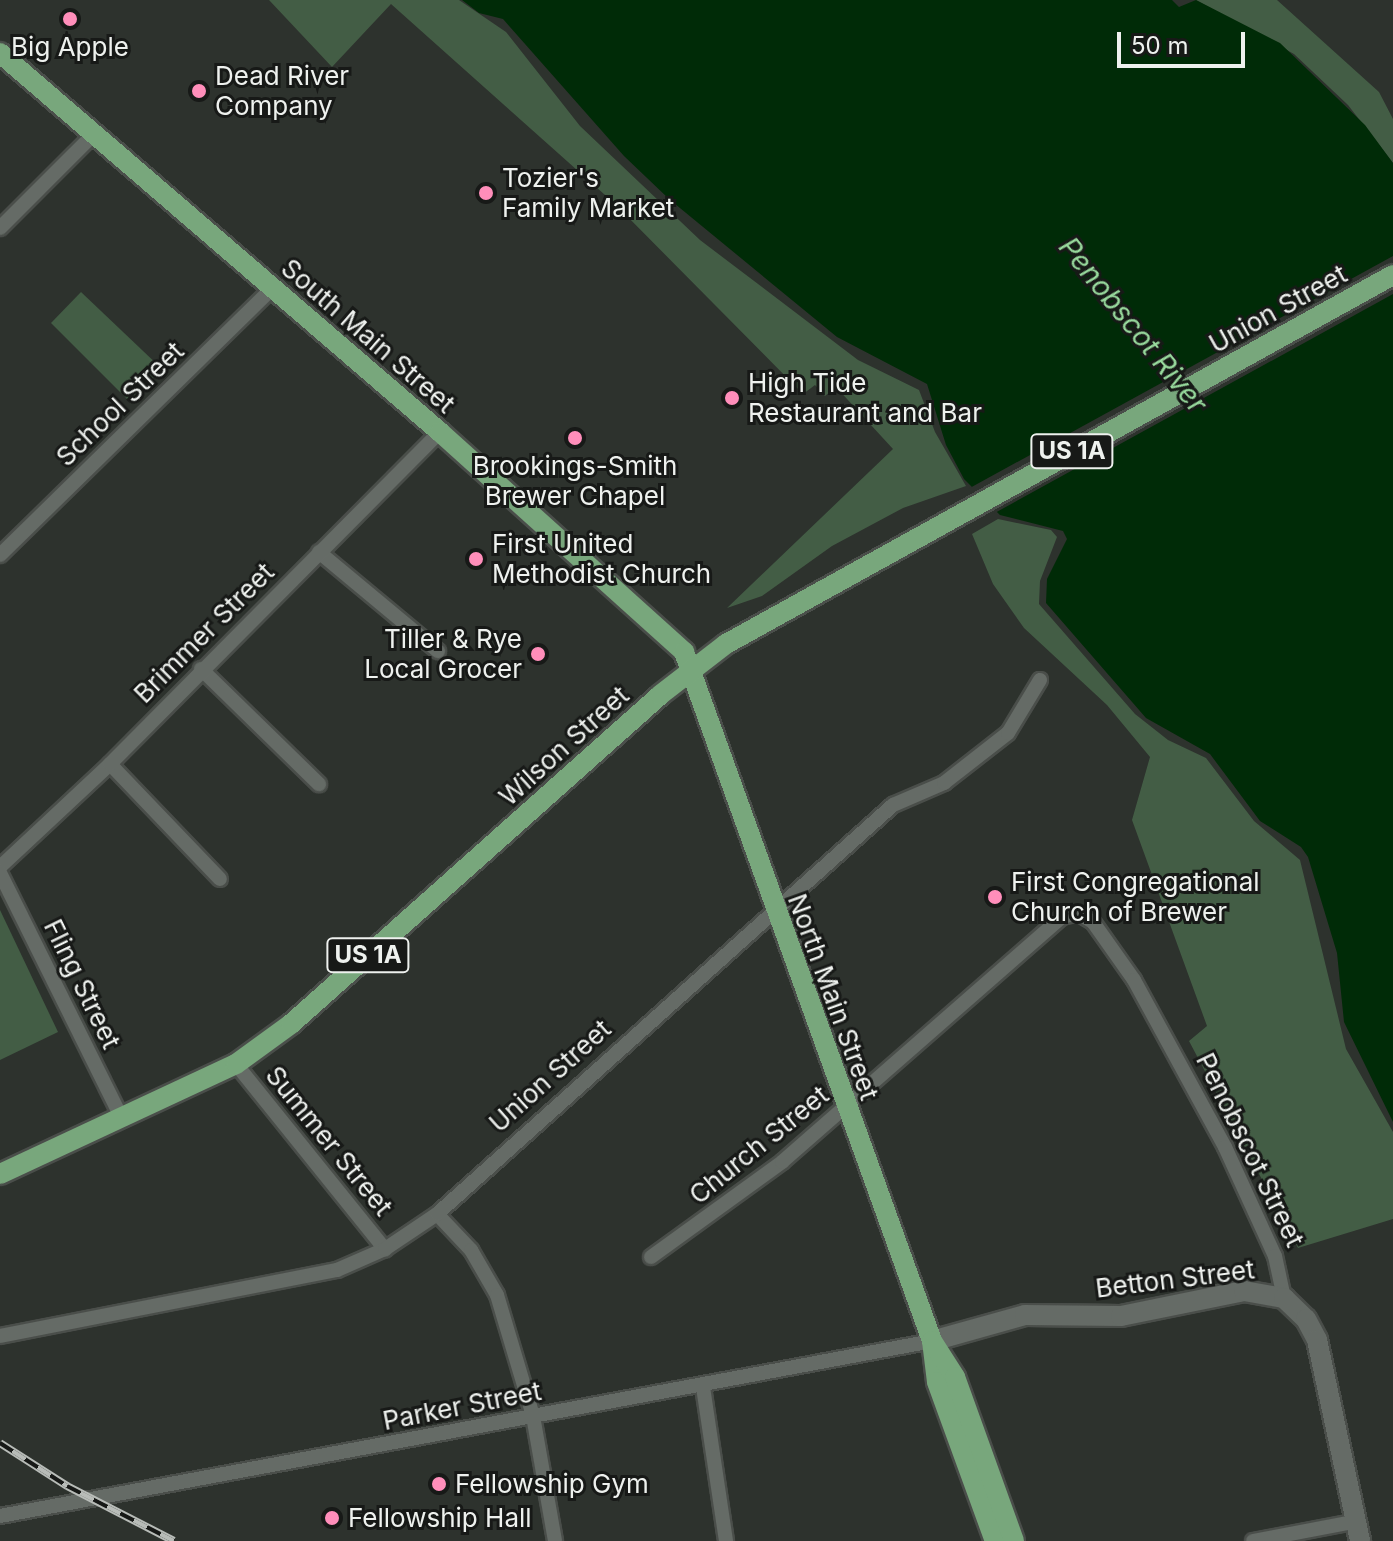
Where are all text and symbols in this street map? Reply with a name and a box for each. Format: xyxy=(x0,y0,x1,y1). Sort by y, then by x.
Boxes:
marker: Big Apple xyxy=(61,10,79,28)
scale bar xyxy=(1121,16,1249,66)
place label: Big Apple xyxy=(11,31,129,63)
text: 50 m xyxy=(1131,31,1189,60)
place label: Dead River Company xyxy=(215,60,349,122)
marker: Dead River Company xyxy=(190,82,208,100)
place label: Tozier's Family Market xyxy=(502,162,674,224)
marker: Tozier's Family Market xyxy=(477,184,495,202)
water label: Penobscot River xyxy=(1052,231,1214,419)
street label: South Main Street xyxy=(275,252,461,420)
street label: Union Street xyxy=(1204,258,1352,360)
street label: School Street xyxy=(50,335,190,473)
place label: High Tide Restaurant and Bar xyxy=(748,367,982,428)
marker: High Tide Restaurant and Bar xyxy=(723,389,741,407)
marker: Brookings-Smith Brewer Chapel xyxy=(566,429,584,447)
road number: US 1A xyxy=(1030,431,1114,471)
place label: Brookings-Smith Brewer Chapel xyxy=(473,450,677,512)
place label: First United Methodist Church xyxy=(492,528,711,590)
marker: First United Methodist Church xyxy=(467,550,485,568)
street label: Brimmer Street xyxy=(128,557,280,709)
place label: Tiller & Rye Local Grocer xyxy=(364,623,522,684)
marker: Tiller & Rye Local Grocer xyxy=(529,645,547,663)
street label: Wilson Street xyxy=(493,680,635,812)
place label: First Congregational Church of Brewer xyxy=(1011,866,1260,928)
marker: First Congregational Church of Brewer xyxy=(986,888,1004,906)
street label: North Main Street xyxy=(781,890,885,1104)
street label: Fling Street xyxy=(37,914,127,1054)
road number: US 1A xyxy=(326,935,410,975)
street label: Union Street xyxy=(483,1013,617,1139)
street label: Penobscot Street xyxy=(1190,1048,1310,1252)
street label: Summer Street xyxy=(259,1060,399,1222)
street label: Church Street xyxy=(683,1079,835,1211)
street label: Betton Street xyxy=(1094,1254,1256,1304)
street label: Parker Street xyxy=(380,1375,544,1437)
place label: Fellowship Gym xyxy=(455,1468,649,1500)
marker: Fellowship Gym xyxy=(430,1475,448,1493)
place label: Fellowship Hall xyxy=(348,1502,532,1534)
marker: Fellowship Hall xyxy=(323,1509,341,1527)

